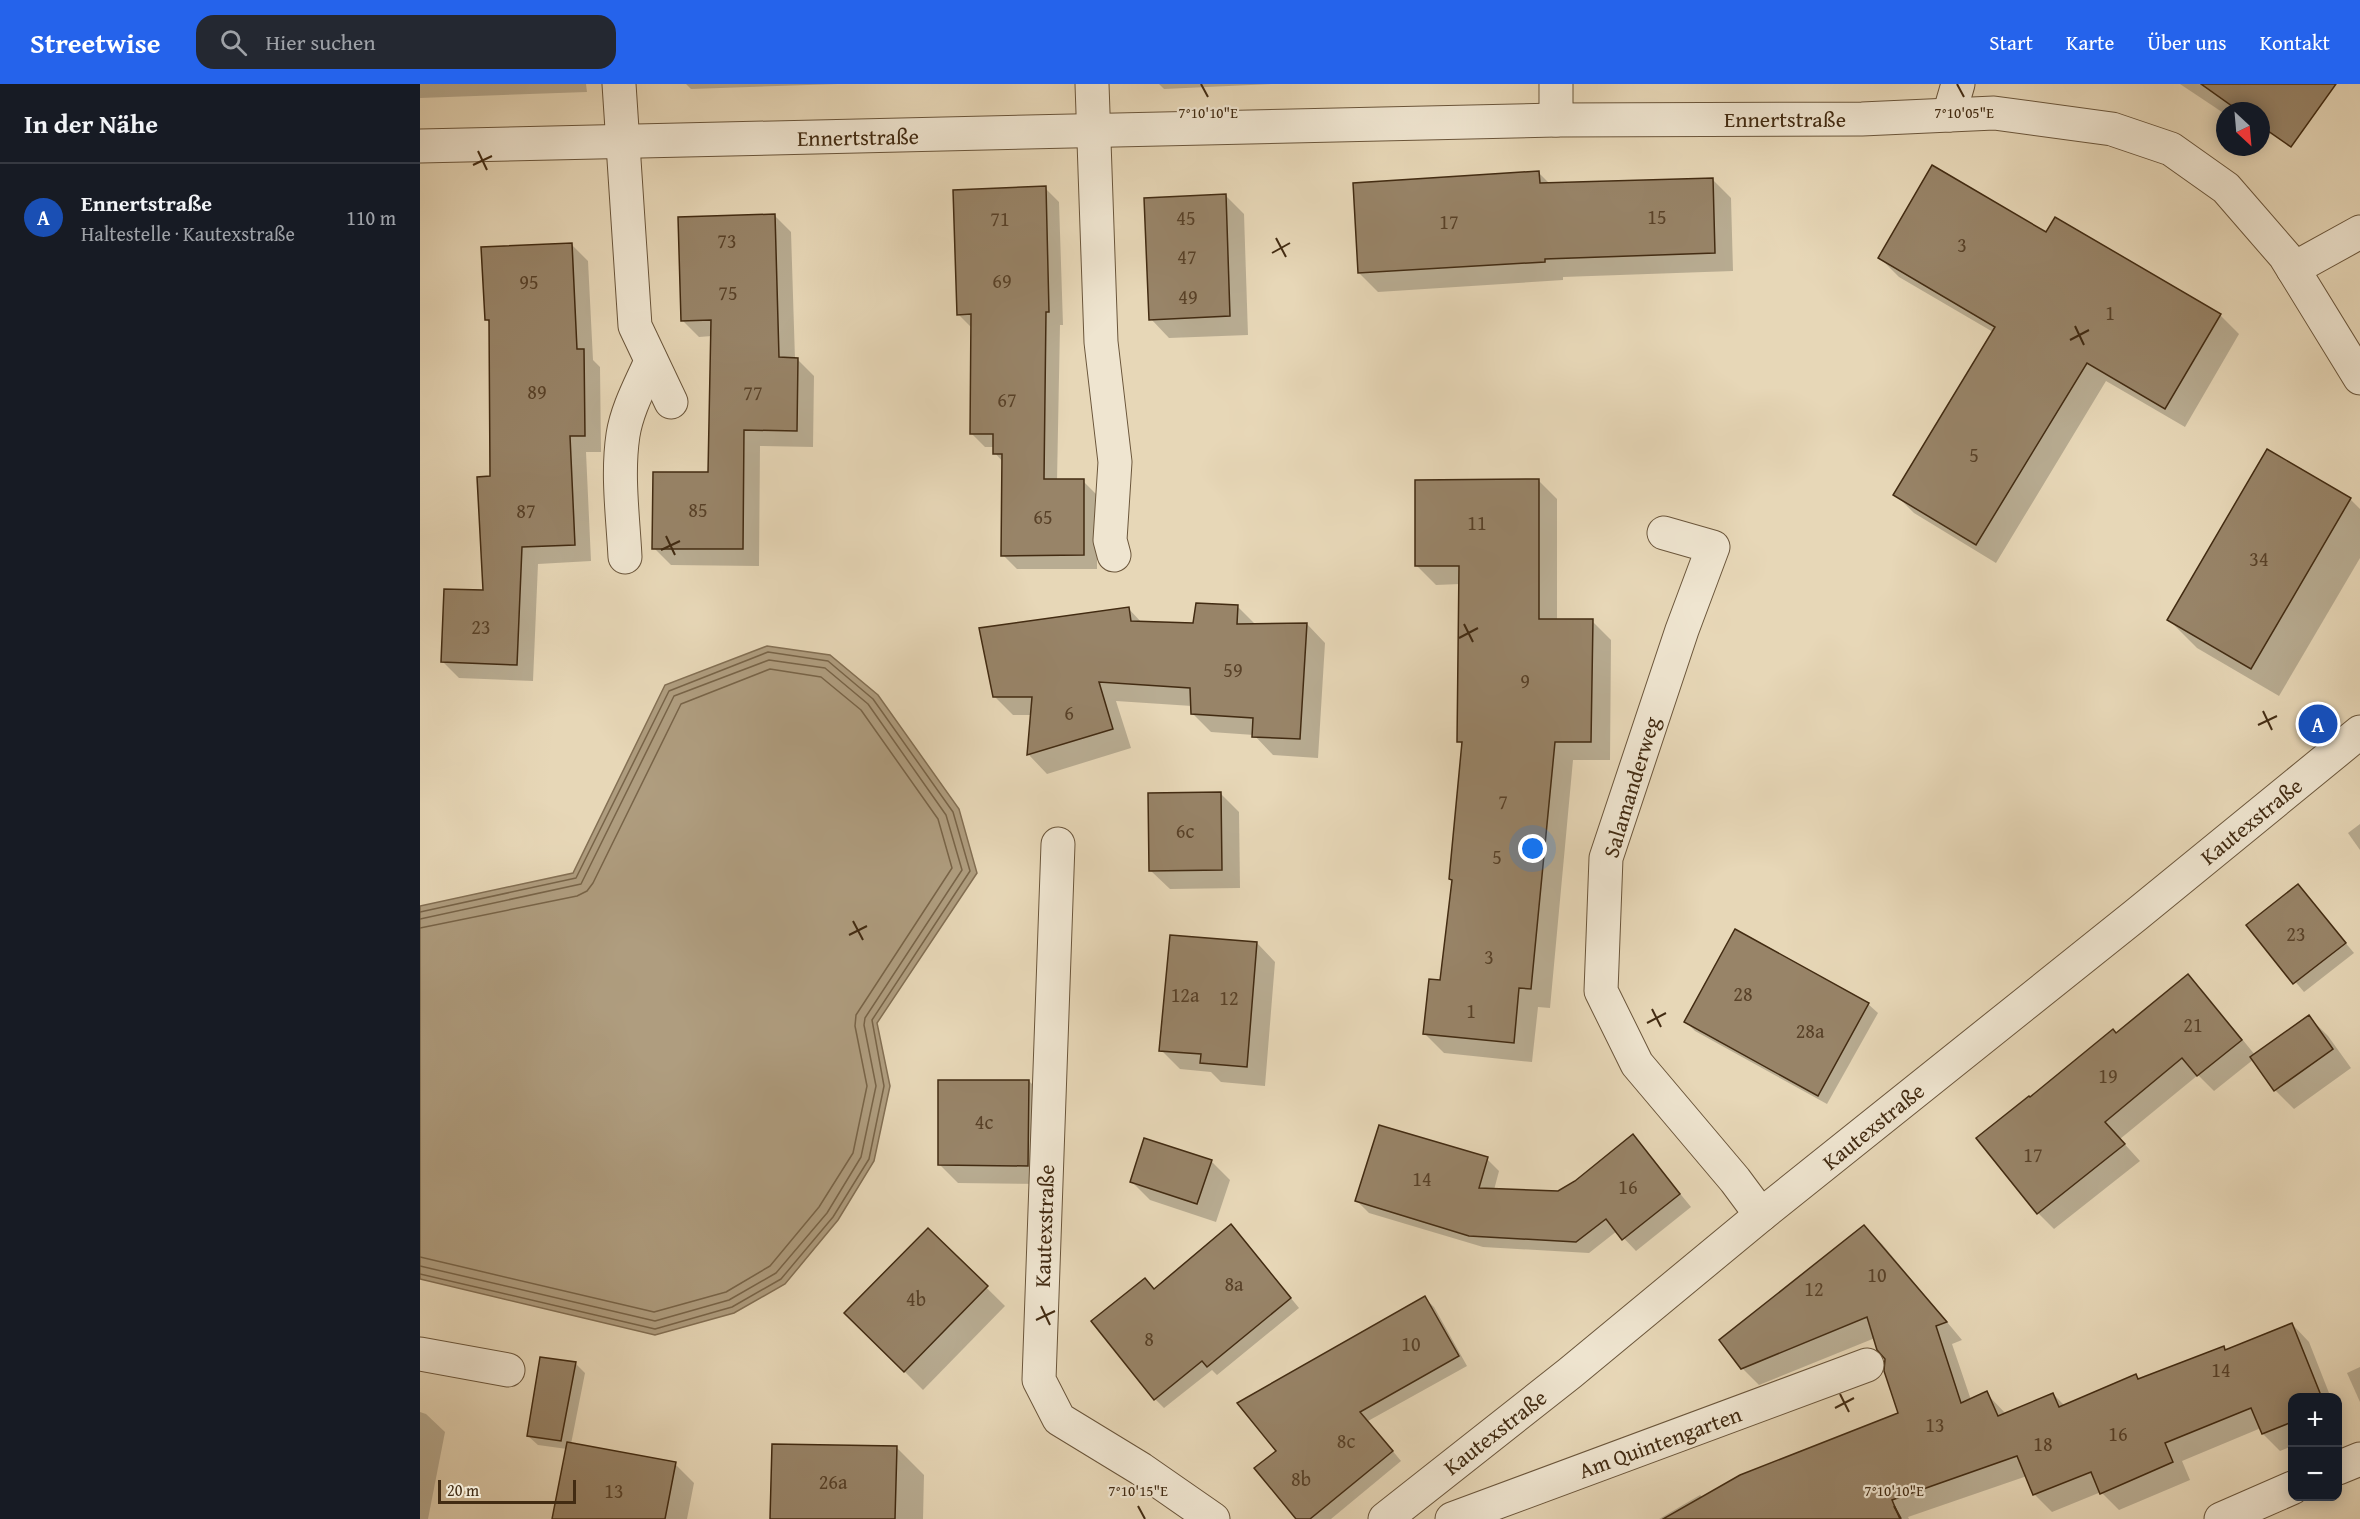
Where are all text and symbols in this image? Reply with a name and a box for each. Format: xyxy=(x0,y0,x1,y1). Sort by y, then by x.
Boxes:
search box xyxy=(196,15,616,69)
text: Streetwise xyxy=(30,22,160,63)
icon: search xyxy=(217,26,250,59)
text: Hier suchen xyxy=(265,26,376,58)
text: Start xyxy=(1989,27,2033,58)
text: Karte xyxy=(2066,27,2114,58)
text: Über uns xyxy=(2147,27,2227,58)
text: Kontakt xyxy=(2260,27,2330,58)
text: 7°10'10"E xyxy=(1178,102,1238,123)
text: 7°10'05"E xyxy=(1934,102,1994,123)
north arrow xyxy=(2216,102,2270,156)
street label: Ennertstraße xyxy=(1724,103,1846,135)
text: In der Nähe xyxy=(24,104,158,143)
street label: Ennertstraße xyxy=(797,120,919,154)
text: Ennertstraße xyxy=(81,187,212,219)
house number: 15 xyxy=(1647,202,1667,231)
text: A xyxy=(37,203,50,232)
text: 110 m xyxy=(346,203,396,232)
house number: 45 xyxy=(1176,203,1196,232)
house number: 71 xyxy=(990,204,1010,233)
house number: 17 xyxy=(1439,207,1459,236)
text: Haltestelle · Kautexstraße xyxy=(81,219,295,248)
house number: 73 xyxy=(717,226,737,255)
house number: 3 xyxy=(1957,230,1967,259)
house number: 47 xyxy=(1177,242,1197,271)
house number: 69 xyxy=(992,266,1012,295)
house number: 95 xyxy=(519,267,539,296)
house number: 75 xyxy=(718,278,738,307)
house number: 49 xyxy=(1178,282,1198,311)
house number: 1 xyxy=(2105,298,2115,327)
house number: 89 xyxy=(527,377,547,406)
house number: 77 xyxy=(743,378,763,407)
house number: 67 xyxy=(997,385,1017,414)
house number: 5 xyxy=(1969,440,1979,469)
house number: 85 xyxy=(688,495,708,524)
house number: 87 xyxy=(516,496,536,525)
house number: 65 xyxy=(1033,502,1053,531)
house number: 11 xyxy=(1467,508,1487,537)
house number: 34 xyxy=(2249,544,2269,573)
house number: 23 xyxy=(471,612,491,641)
house number: 59 xyxy=(1223,655,1243,684)
house number: 9 xyxy=(1520,666,1530,695)
house number: 6 xyxy=(1064,698,1074,727)
pin: A xyxy=(2298,702,2338,746)
street label: Salamanderweg xyxy=(1594,712,1668,862)
street label: Kautexstraße xyxy=(2193,770,2309,872)
house number: 7 xyxy=(1498,787,1508,816)
house number: 6c xyxy=(1176,816,1194,845)
your location xyxy=(1518,834,1547,863)
house number: 5 xyxy=(1492,842,1502,871)
house number: 23 xyxy=(2286,919,2306,948)
house number: 3 xyxy=(1484,942,1494,971)
house number: 28 xyxy=(1733,979,1753,1008)
house number: 12a xyxy=(1171,980,1200,1009)
house number: 12 xyxy=(1219,983,1239,1012)
house number: 1 xyxy=(1466,996,1476,1025)
house number: 21 xyxy=(2183,1010,2203,1039)
house number: 28a xyxy=(1796,1016,1825,1045)
house number: 19 xyxy=(2098,1061,2118,1090)
street label: Kautexstraße xyxy=(1815,1075,1931,1177)
house number: 4c xyxy=(975,1107,993,1136)
house number: 17 xyxy=(2023,1140,2043,1169)
street label: Kautexstraße xyxy=(1026,1164,1062,1288)
house number: 14 xyxy=(1412,1164,1432,1193)
house number: 16 xyxy=(1618,1172,1638,1201)
house number: 10 xyxy=(1867,1260,1887,1289)
house number: 8a xyxy=(1224,1269,1244,1298)
house number: 12 xyxy=(1804,1274,1824,1303)
house number: 4b xyxy=(906,1284,926,1313)
house number: 8 xyxy=(1144,1324,1154,1353)
house number: 10 xyxy=(1401,1329,1421,1358)
house number: 14 xyxy=(2211,1355,2231,1384)
street label: Kautexstraße xyxy=(1437,1381,1553,1483)
map controls xyxy=(2288,1393,2342,1501)
button: + xyxy=(2288,1393,2342,1447)
street label: Am Quintengarten xyxy=(1574,1397,1747,1486)
house number: 13 xyxy=(1925,1410,1945,1439)
house number: 16 xyxy=(2108,1419,2128,1448)
house number: 8c xyxy=(1337,1426,1355,1455)
house number: 18 xyxy=(2033,1429,2053,1458)
button: − xyxy=(2288,1447,2342,1501)
house number: 8b xyxy=(1291,1464,1311,1493)
house number: 26a xyxy=(819,1467,848,1496)
house number: 13 xyxy=(604,1476,624,1505)
scale bar xyxy=(438,1477,576,1504)
text: 20 m xyxy=(447,1478,479,1502)
text: 7°10'15"E xyxy=(1108,1480,1168,1501)
text: 7°10'10"E xyxy=(1864,1480,1924,1501)

